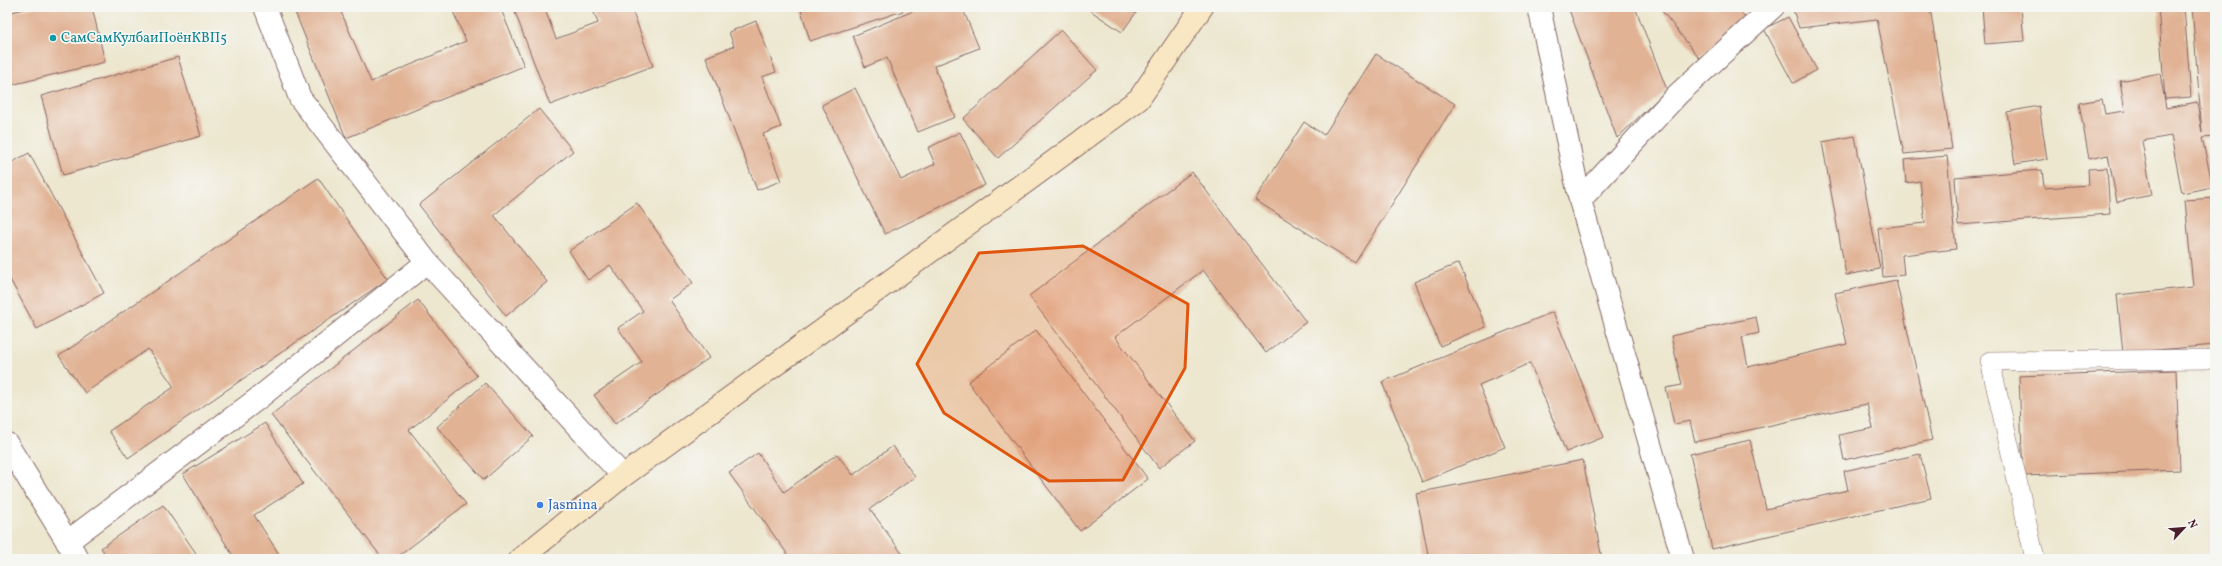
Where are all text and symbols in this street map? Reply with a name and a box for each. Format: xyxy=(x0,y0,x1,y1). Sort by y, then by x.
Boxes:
place label: СамСамКулбаиПоёнКВП5 xyxy=(61,29,227,48)
marker: СамСамКулбаиПоёнКВП5 xyxy=(48,33,58,43)
place label: Jasmina xyxy=(548,496,598,515)
marker: Jasmina xyxy=(535,500,545,510)
north arrow xyxy=(2164,508,2204,548)
text: N xyxy=(2183,517,2200,531)

